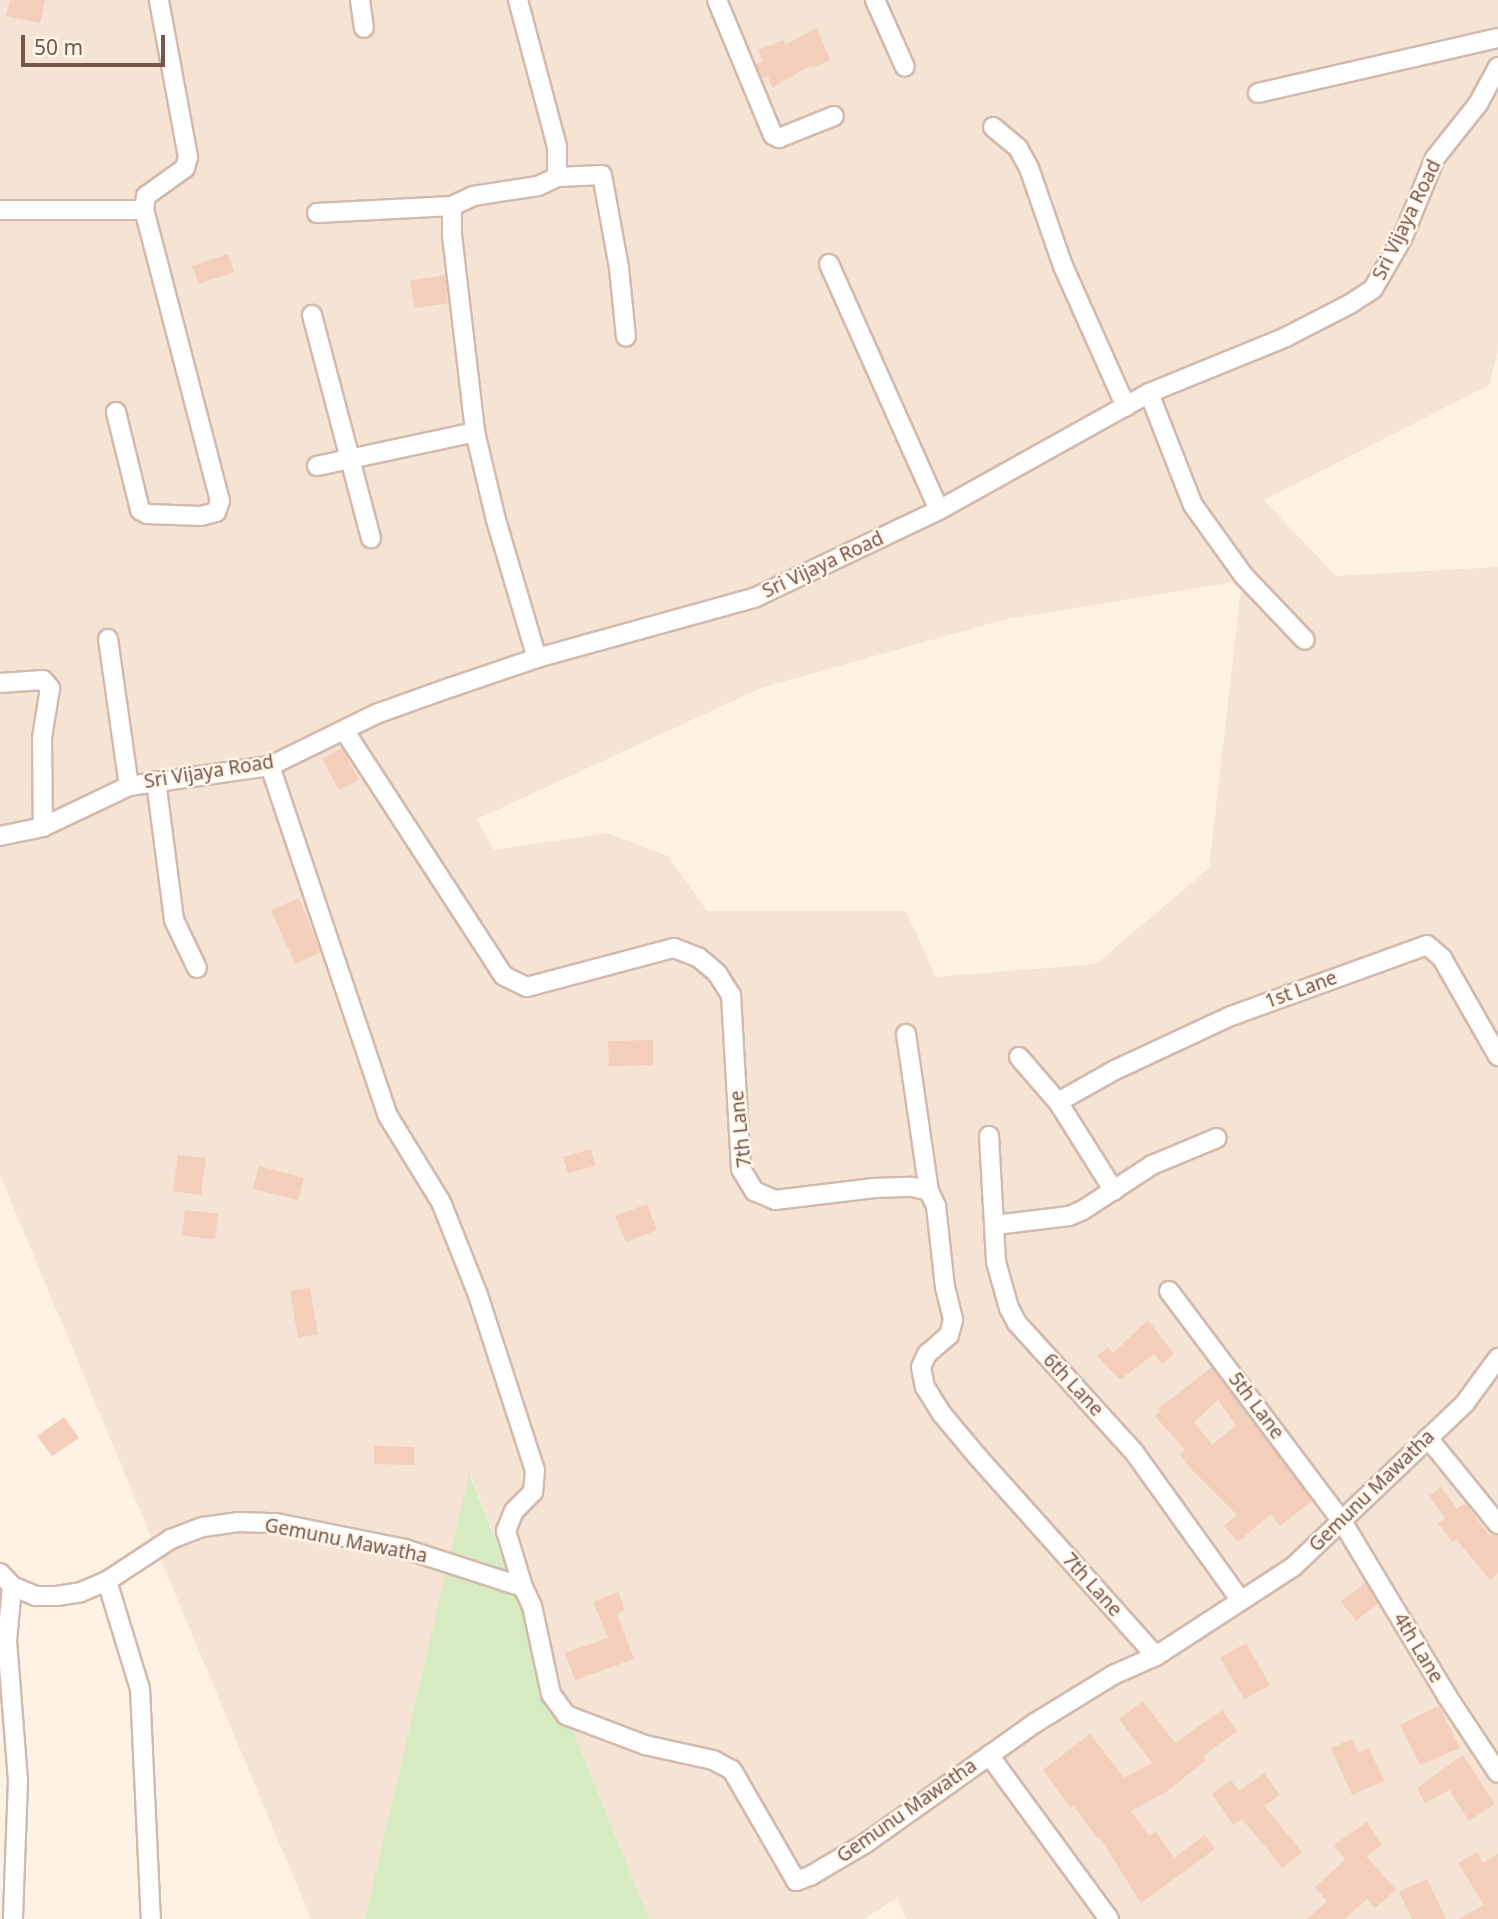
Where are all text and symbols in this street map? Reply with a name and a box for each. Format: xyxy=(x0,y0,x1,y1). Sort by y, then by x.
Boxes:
scale bar xyxy=(24,21,168,65)
text: 50 m xyxy=(34,33,83,61)
street label: Sri Vijaya Road xyxy=(1368,156,1446,284)
street label: Sri Vijaya Road xyxy=(759,527,887,603)
street label: Sri Vijaya Road xyxy=(143,750,275,794)
street label: 1st Lane xyxy=(1262,966,1340,1014)
street label: 7th Lane xyxy=(726,1089,756,1169)
street label: 6th Lane xyxy=(1038,1349,1108,1421)
street label: 5th Lane xyxy=(1224,1368,1288,1444)
street label: Gemunu Mawatha xyxy=(1305,1425,1439,1557)
street label: Gemunu Mawatha xyxy=(263,1514,429,1568)
street label: 7th Lane xyxy=(1058,1549,1126,1621)
street label: 4th Lane xyxy=(1388,1609,1448,1687)
street label: Gemunu Mawatha xyxy=(833,1754,981,1868)

